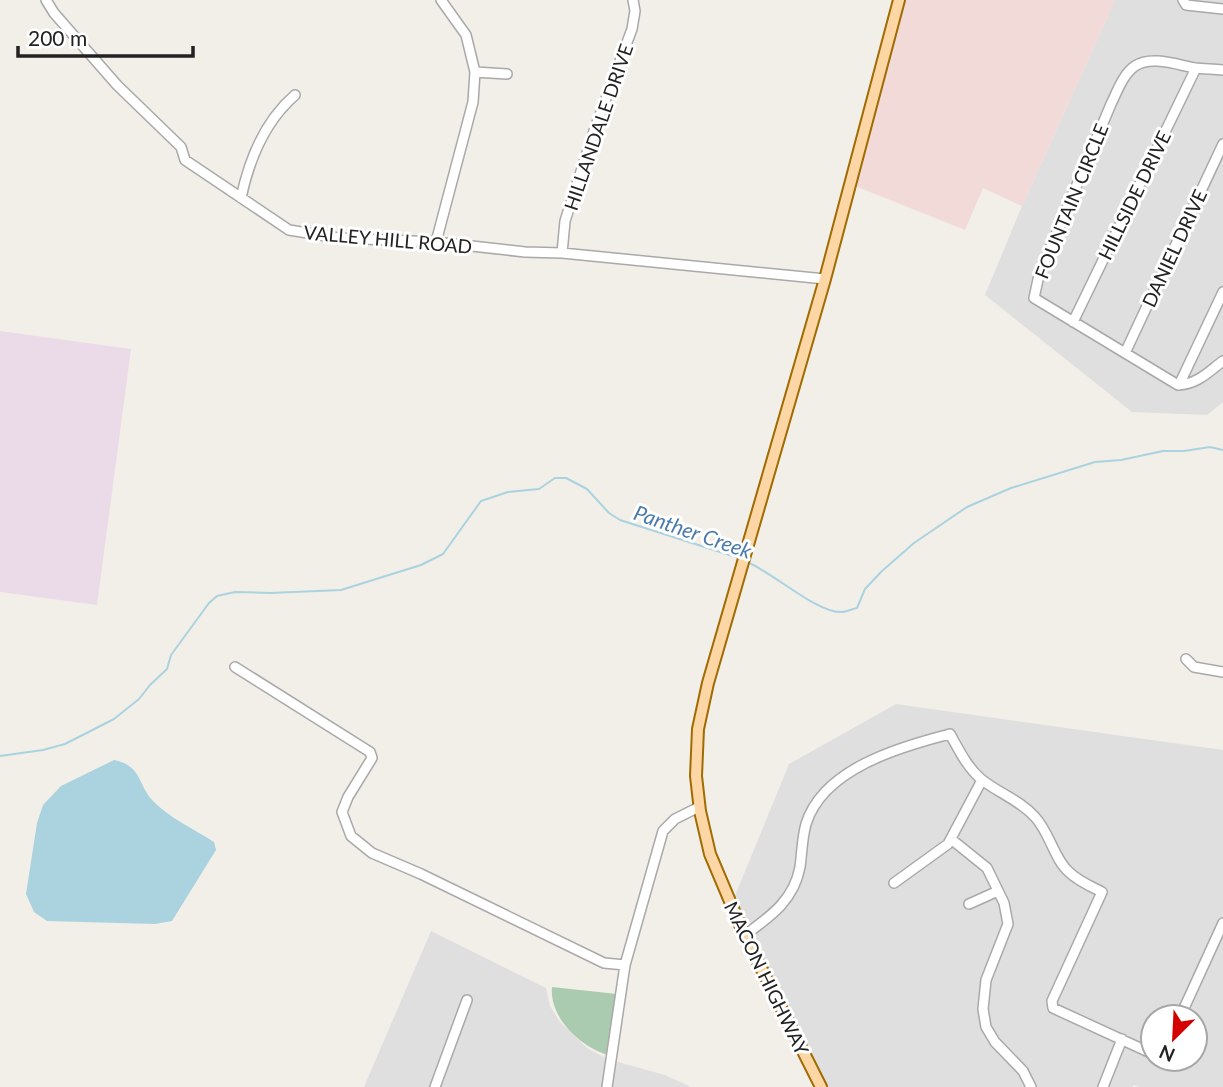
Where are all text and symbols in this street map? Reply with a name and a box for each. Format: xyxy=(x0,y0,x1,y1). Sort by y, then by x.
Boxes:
scale bar xyxy=(18,14,192,58)
text: 200 m xyxy=(28,25,87,50)
street label: HILLANDALE DRIVE xyxy=(559,41,637,213)
street label: FOUNTAIN CIRCLE xyxy=(1029,120,1113,282)
street label: HILLSIDE DRIVE xyxy=(1093,127,1175,263)
street label: DANIEL DRIVE xyxy=(1137,185,1211,311)
street label: VALLEY HILL ROAD xyxy=(303,220,473,258)
water label: Panther Creek xyxy=(631,499,756,563)
street label: MACON HIGHWAY xyxy=(720,898,814,1058)
north arrow xyxy=(1139,1003,1209,1073)
text: N xyxy=(1156,1041,1178,1067)

